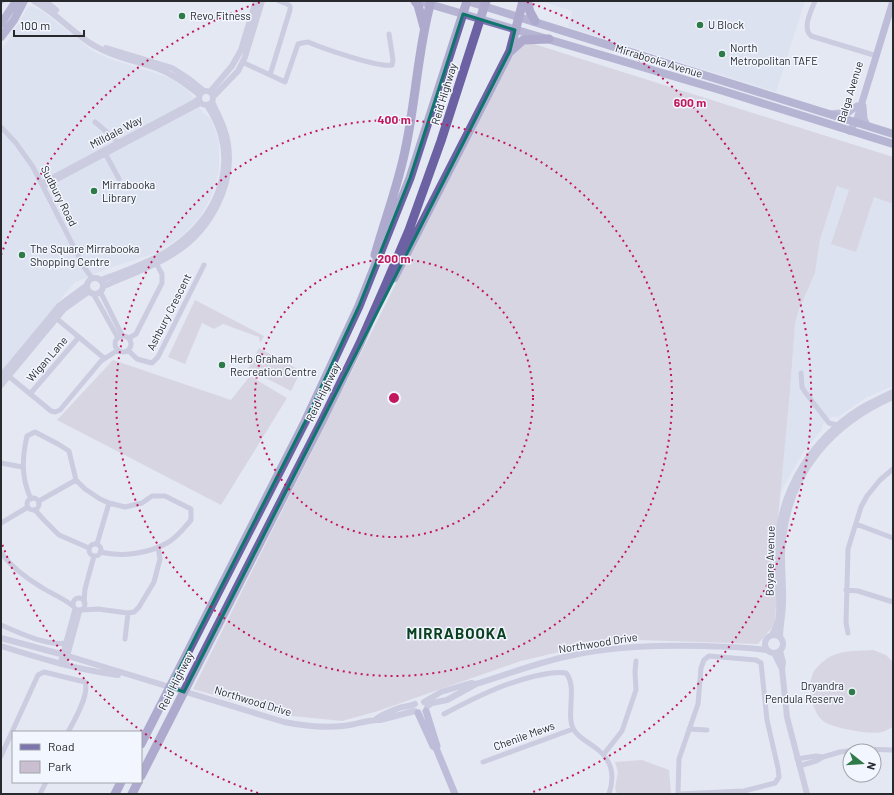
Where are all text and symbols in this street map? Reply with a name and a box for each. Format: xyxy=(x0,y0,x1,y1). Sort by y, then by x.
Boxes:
place label: Revo Fitness xyxy=(190,9,251,22)
marker: Revo Fitness xyxy=(177,11,187,21)
scale bar xyxy=(14,12,84,38)
text: 100 m xyxy=(20,18,50,32)
place label: U Block xyxy=(708,18,744,31)
marker: U Block xyxy=(695,20,705,30)
street label: Mirrabooka Avenue xyxy=(614,41,704,80)
place label: North Metropolitan TAFE xyxy=(730,41,818,67)
marker: North Metropolitan TAFE xyxy=(717,49,727,59)
street label: Balga Avenue xyxy=(834,59,865,124)
street label: Reid Highway xyxy=(428,61,459,126)
text: 600 m xyxy=(674,95,706,109)
street label: Milldale Way xyxy=(87,112,144,151)
text: 400 m xyxy=(377,112,411,126)
street label: Sudbury Road xyxy=(39,163,80,228)
place label: Mirrabooka Library xyxy=(102,178,155,204)
marker: Mirrabooka Library xyxy=(89,186,99,196)
place label: The Square Mirrabooka Shopping Centre xyxy=(30,242,139,268)
marker: The Square Mirrabooka Shopping Centre xyxy=(17,250,27,260)
text: 200 m xyxy=(378,251,410,265)
street label: Ashbury Crescent xyxy=(144,271,194,352)
street label: Wigan Lane xyxy=(23,333,70,384)
place label: Herb Graham Recreation Centre xyxy=(230,352,317,378)
marker: Herb Graham Recreation Centre xyxy=(217,360,227,370)
street label: Reid Highway xyxy=(303,360,342,423)
centre of rings xyxy=(387,391,401,405)
street label: Boyare Avenue xyxy=(762,526,777,596)
district label: MIRRABOOKA xyxy=(407,624,507,642)
street label: Northwood Drive xyxy=(557,630,639,655)
street label: Reid Highway xyxy=(155,649,196,712)
place label: Dryandra Pendula Reserve xyxy=(765,679,844,705)
street label: Northwood Drive xyxy=(213,683,293,718)
marker: Dryandra Pendula Reserve xyxy=(847,687,857,697)
street label: Chenile Mews xyxy=(491,718,556,753)
legend xyxy=(12,731,142,783)
text: Road xyxy=(48,739,75,753)
north arrow xyxy=(842,743,882,783)
text: Park xyxy=(48,759,72,773)
text: N xyxy=(865,761,879,771)

